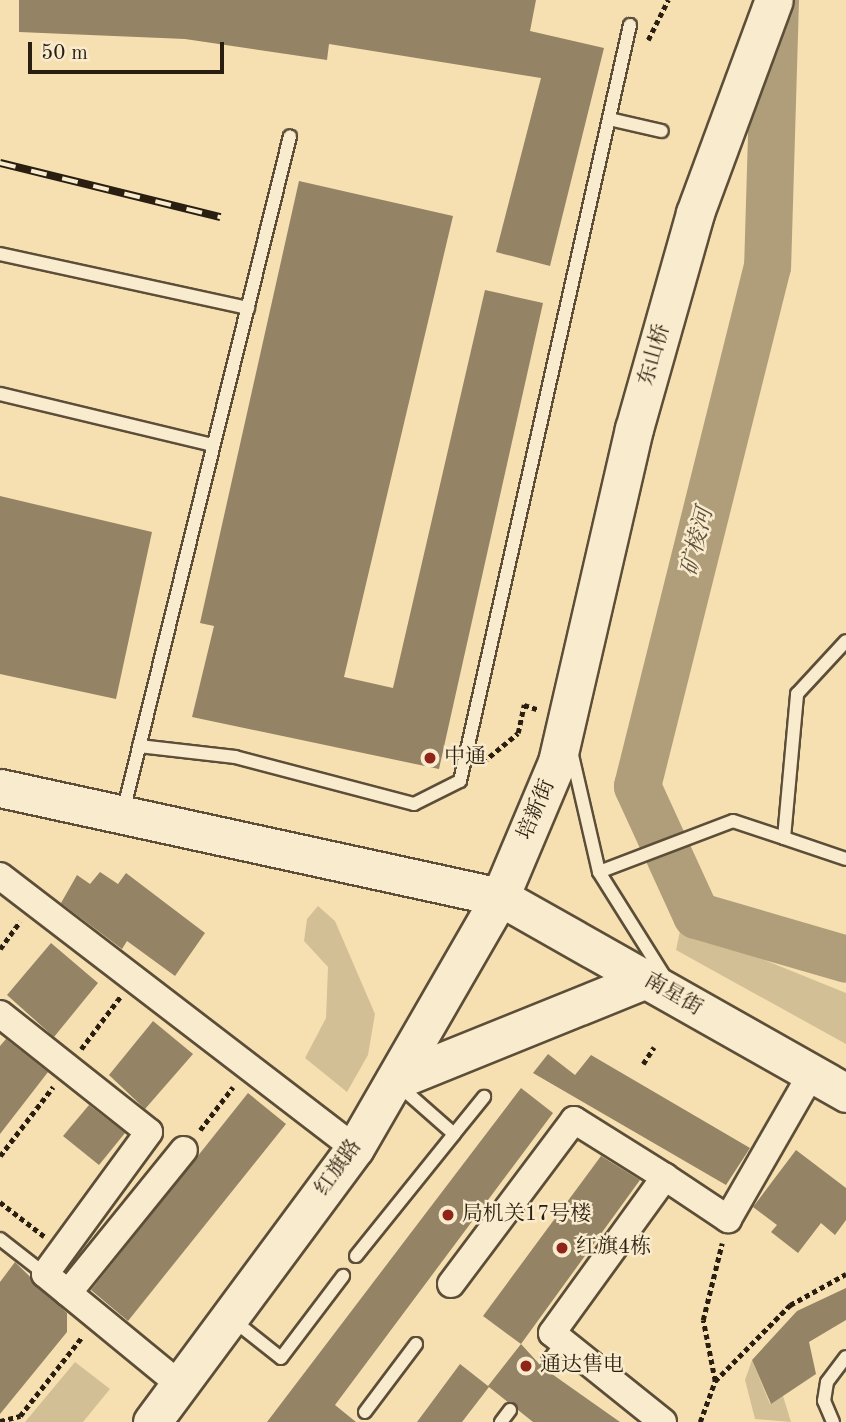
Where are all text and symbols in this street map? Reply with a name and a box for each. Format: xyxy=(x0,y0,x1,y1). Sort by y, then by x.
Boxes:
scale bar xyxy=(32,28,228,72)
text: 50 m xyxy=(41,43,88,64)
street label: 东山桥 xyxy=(634,321,676,389)
water label: 矿棱河 xyxy=(676,505,720,579)
place label: 中通 xyxy=(444,745,486,771)
marker: 中通 xyxy=(422,750,438,766)
street label: 培新街 xyxy=(513,776,561,844)
street label: 南星街 xyxy=(639,968,707,1022)
street label: 红旗路 xyxy=(311,1135,367,1201)
place label: 局机关17号楼 xyxy=(462,1202,591,1228)
marker: 局机关17号楼 xyxy=(440,1207,456,1223)
place label: 红旗4栋 xyxy=(576,1235,651,1261)
marker: 红旗4栋 xyxy=(554,1240,570,1256)
place label: 通达售电 xyxy=(540,1353,624,1379)
marker: 通达售电 xyxy=(518,1358,534,1374)

